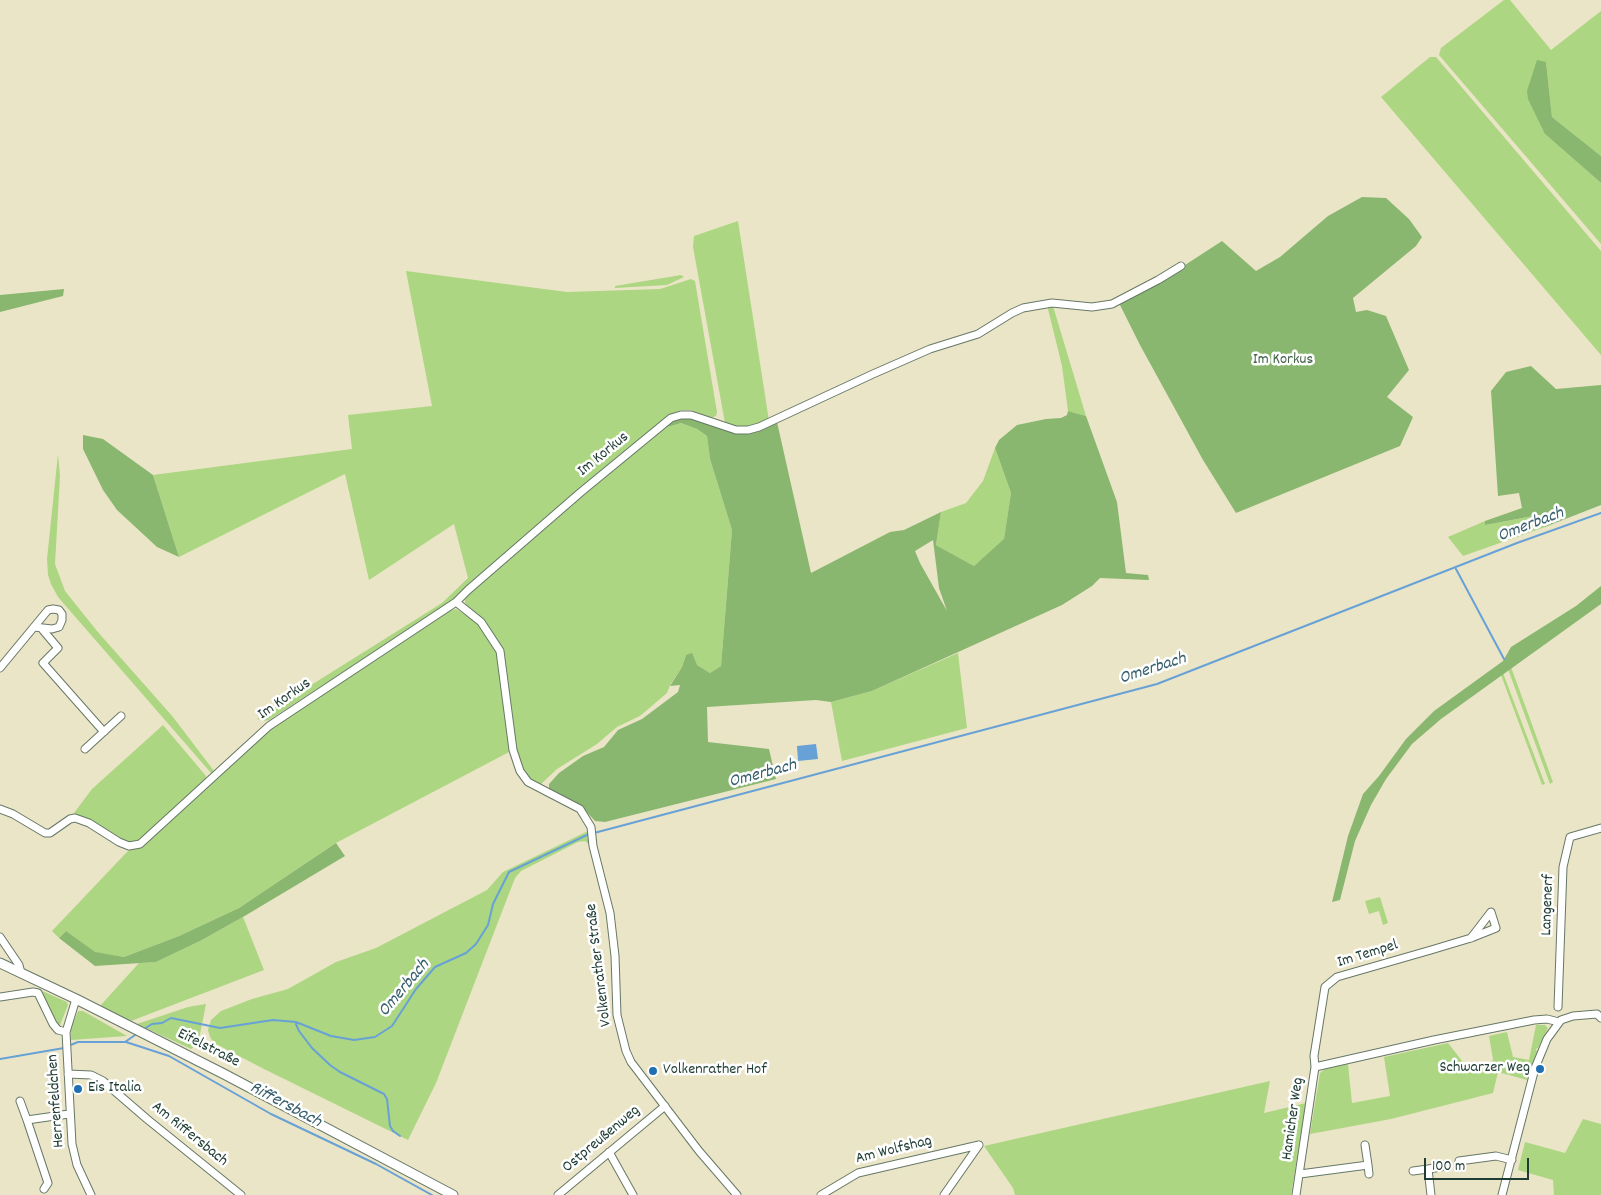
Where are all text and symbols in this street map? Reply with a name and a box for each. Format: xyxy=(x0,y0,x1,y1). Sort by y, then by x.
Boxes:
park label: Im Korkus xyxy=(1253,351,1313,371)
street label: Im Korkus xyxy=(575,429,633,481)
water label: Omerbach xyxy=(1495,504,1567,548)
water label: Omerbach xyxy=(1117,649,1189,691)
street label: Im Korkus xyxy=(255,675,315,725)
water label: Omerbach xyxy=(727,756,799,794)
street label: Langenerf xyxy=(1538,874,1560,936)
street label: Volkenrather Straße xyxy=(583,902,617,1028)
street label: Im Tempel xyxy=(1335,937,1401,973)
water label: Omerbach xyxy=(375,956,435,1022)
street label: Eifelstraße xyxy=(174,1025,242,1073)
street label: Herrenfeldchen xyxy=(44,1054,70,1148)
place label: Schwarzer Weg xyxy=(1439,1059,1530,1079)
place label: Volkenrather Hof xyxy=(663,1061,767,1081)
marker: Schwarzer Weg xyxy=(1534,1063,1546,1075)
marker: Volkenrather Hof xyxy=(647,1065,659,1077)
street label: Hamicher Weg xyxy=(1279,1076,1309,1162)
water label: Riffersbach xyxy=(245,1078,325,1134)
place label: Eis Italia xyxy=(88,1079,141,1099)
marker: Eis Italia xyxy=(72,1083,84,1095)
street label: Am Riffersbach xyxy=(147,1098,231,1172)
street label: Ostpreußenweg xyxy=(559,1102,645,1178)
street label: Am Wolfshag xyxy=(854,1132,934,1170)
scale bar xyxy=(1426,1148,1531,1180)
text: 100 m xyxy=(1432,1156,1465,1178)

